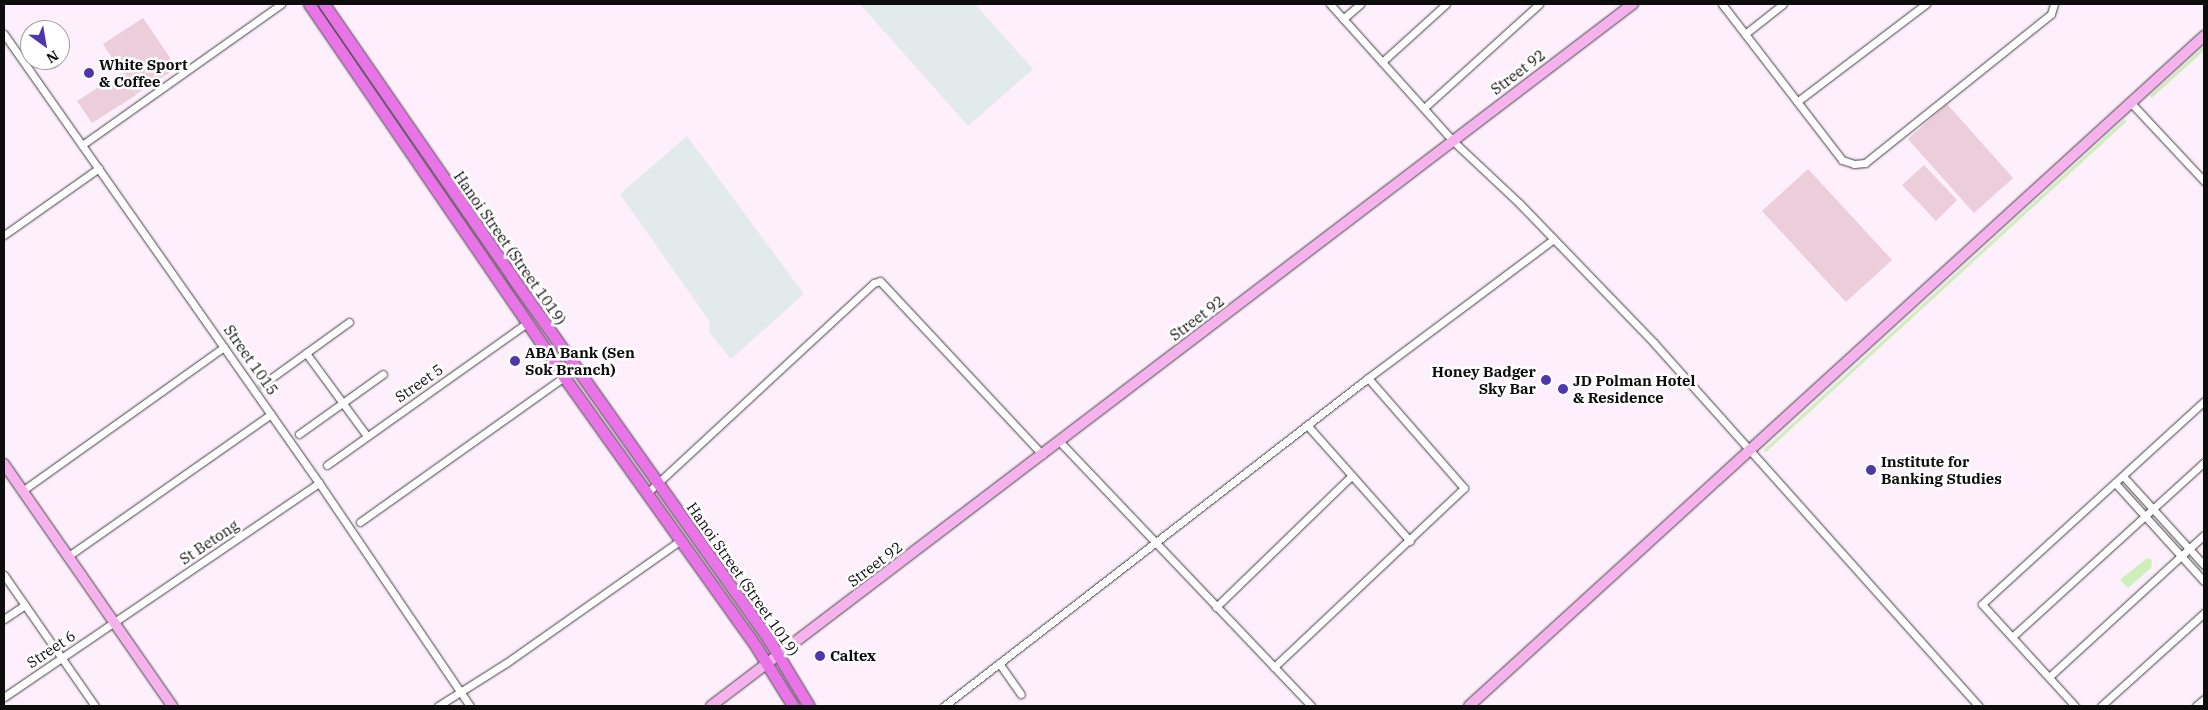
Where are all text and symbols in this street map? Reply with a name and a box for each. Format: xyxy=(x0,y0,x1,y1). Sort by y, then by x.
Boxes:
north arrow xyxy=(20,20,70,70)
text: N xyxy=(43,46,62,67)
street label: Street 92 xyxy=(1487,46,1549,98)
place label: White Sport & Coffee xyxy=(99,55,188,90)
marker: White Sport & Coffee xyxy=(83,67,95,79)
street label: Hanoi Street (Street 1019) xyxy=(450,168,570,328)
street label: Street 92 xyxy=(1166,292,1228,344)
street label: Street 1015 xyxy=(220,321,282,399)
place label: ABA Bank (Sen Sok Branch) xyxy=(525,343,635,378)
marker: ABA Bank (Sen Sok Branch) xyxy=(509,355,521,367)
street label: Street 5 xyxy=(391,360,447,406)
place label: Honey Badger Sky Bar xyxy=(1432,362,1536,397)
place label: JD Polman Hotel & Residence xyxy=(1573,371,1695,406)
marker: Honey Badger Sky Bar xyxy=(1540,374,1552,386)
marker: JD Polman Hotel & Residence xyxy=(1557,383,1569,395)
place label: Institute for Banking Studies xyxy=(1881,452,2002,487)
marker: Institute for Banking Studies xyxy=(1865,464,1877,476)
street label: Hanoi Street (Street 1019) xyxy=(683,499,803,659)
street label: St Betong xyxy=(176,516,242,568)
street label: Street 92 xyxy=(844,538,906,590)
street label: Street 6 xyxy=(23,626,79,672)
place label: Caltex xyxy=(830,647,876,665)
marker: Caltex xyxy=(814,650,826,662)

